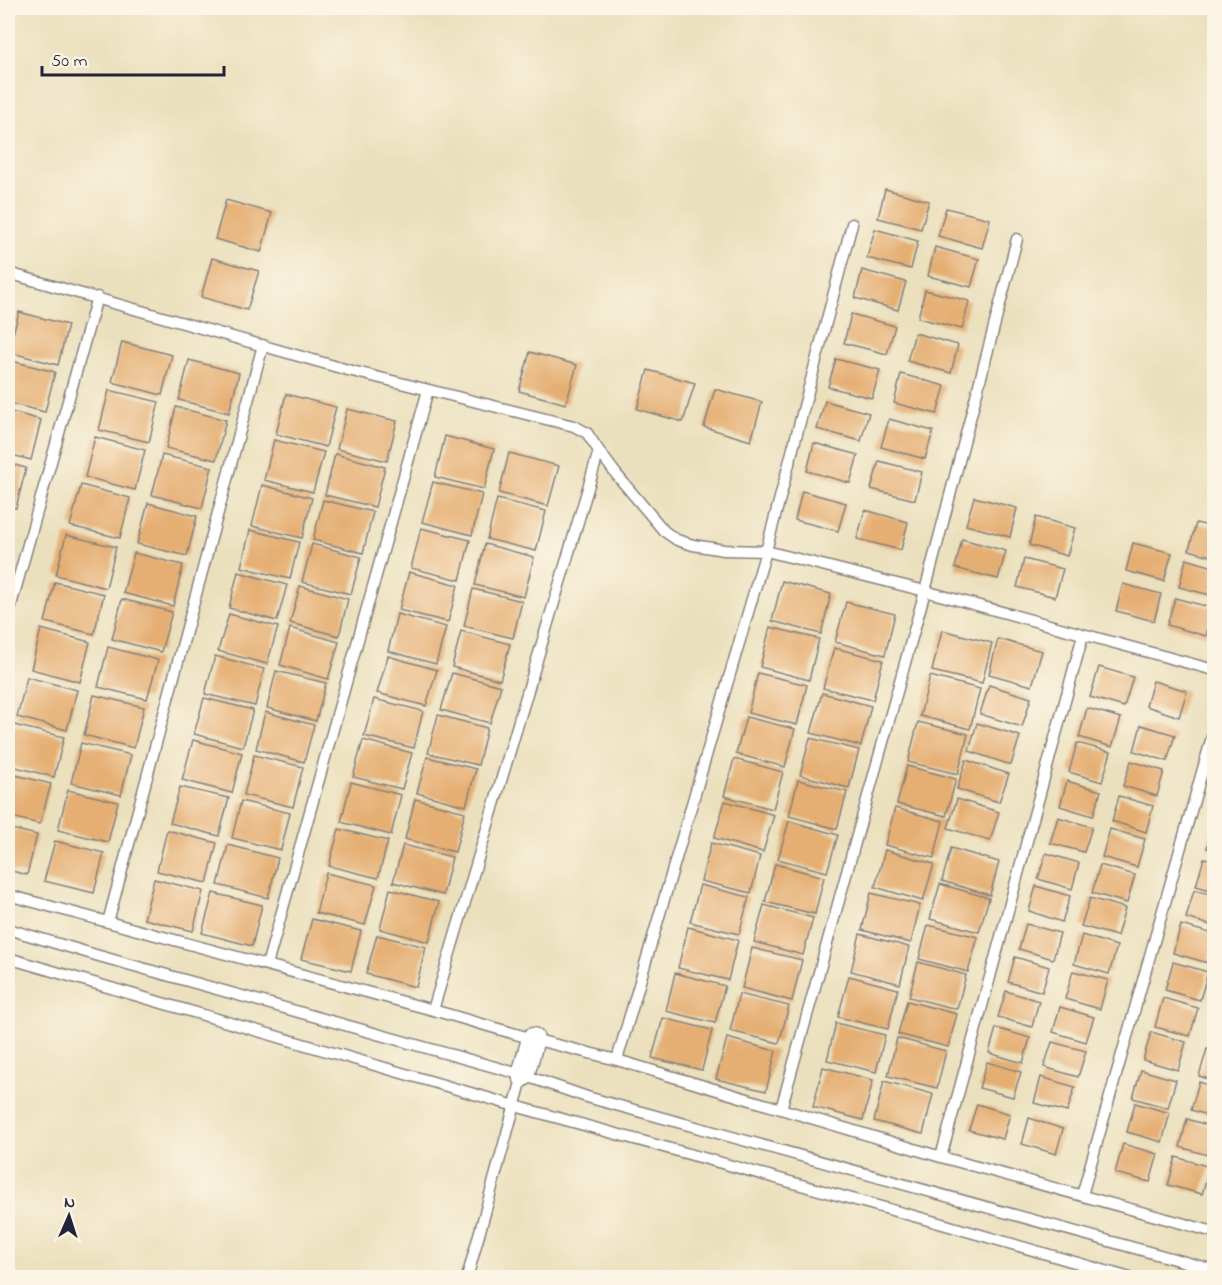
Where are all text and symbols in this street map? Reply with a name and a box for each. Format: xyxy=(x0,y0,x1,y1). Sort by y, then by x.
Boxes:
scale bar xyxy=(42,39,224,77)
text: 50 m xyxy=(51,49,88,75)
north arrow xyxy=(39,1186,99,1246)
text: N xyxy=(64,1191,76,1215)

